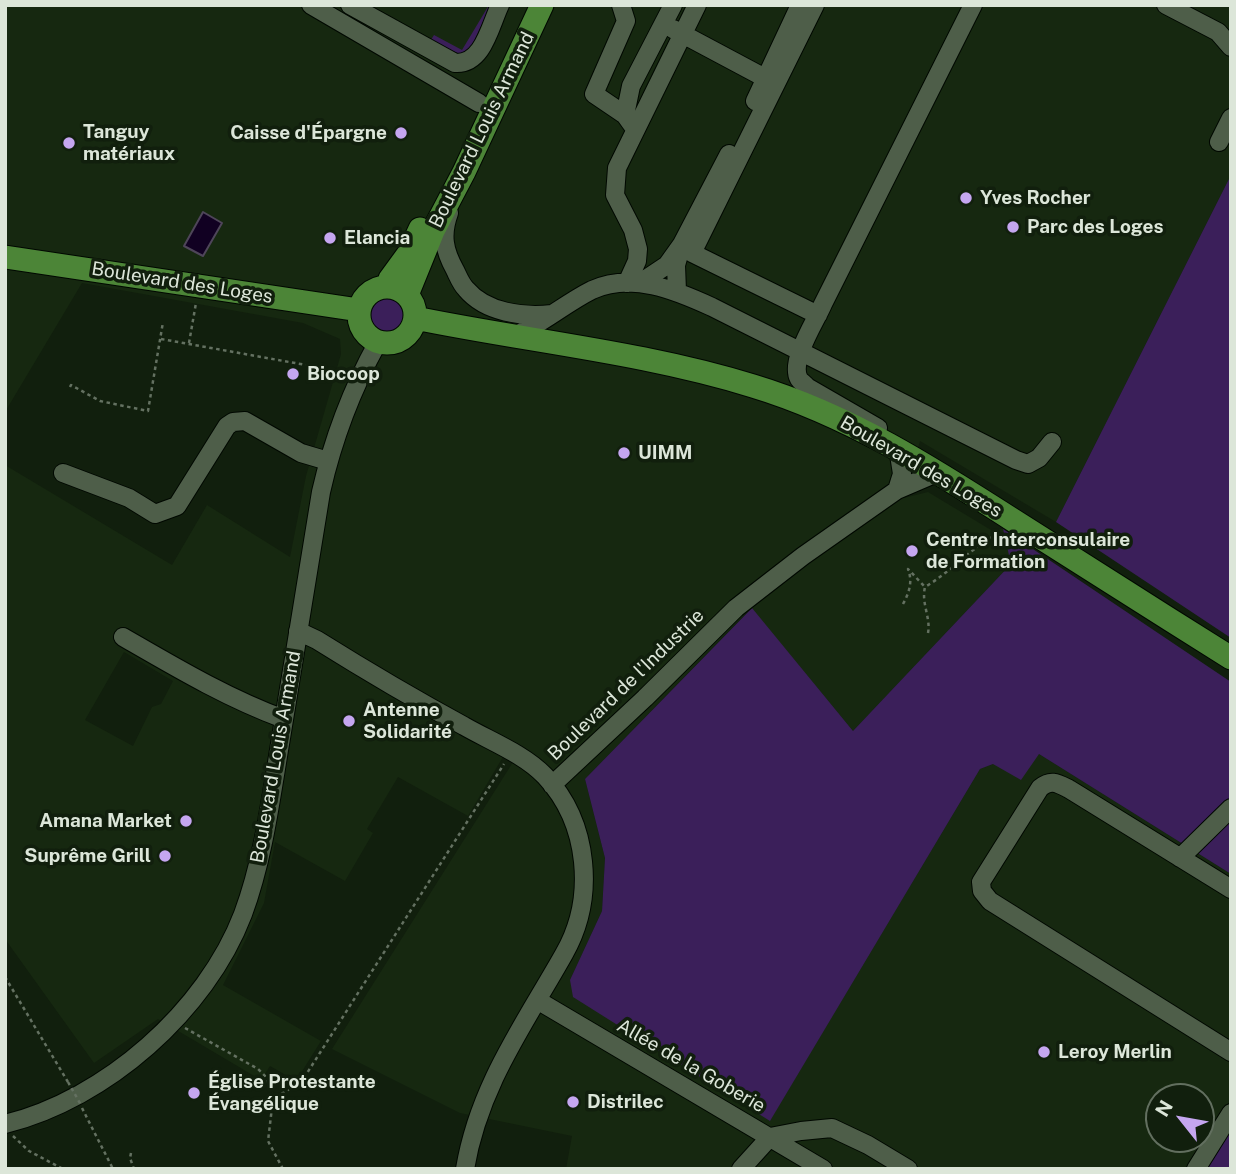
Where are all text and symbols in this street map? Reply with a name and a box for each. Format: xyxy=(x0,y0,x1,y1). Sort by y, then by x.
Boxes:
street label: Boulevard Louis Armand xyxy=(425,28,539,232)
place label: Tanguy matériaux xyxy=(83,121,175,165)
place label: Caisse d'Épargne xyxy=(230,122,387,144)
marker: Caisse d'Épargne xyxy=(393,125,409,141)
marker: Tanguy matériaux xyxy=(61,135,77,151)
place label: Yves Rocher xyxy=(980,187,1091,209)
marker: Yves Rocher xyxy=(958,190,974,206)
place label: Parc des Loges xyxy=(1027,216,1163,238)
marker: Parc des Loges xyxy=(1005,219,1021,235)
place label: Elancia xyxy=(344,227,410,249)
marker: Elancia xyxy=(322,230,338,246)
street label: Boulevard des Loges xyxy=(90,257,274,309)
place label: Biocoop xyxy=(307,363,380,385)
marker: Biocoop xyxy=(285,366,301,382)
street label: Boulevard des Loges xyxy=(836,411,1006,523)
place label: UIMM xyxy=(638,442,692,464)
marker: UIMM xyxy=(616,445,632,461)
place label: Centre Interconsulaire de Formation xyxy=(926,529,1130,573)
marker: Centre Interconsulaire de Formation xyxy=(904,543,920,559)
street label: Boulevard de l'Industrie xyxy=(543,604,709,766)
street label: Boulevard Louis Armand xyxy=(246,649,306,865)
place label: Antenne Solidarité xyxy=(363,699,452,743)
marker: Antenne Solidarité xyxy=(341,713,357,729)
place label: Amana Market xyxy=(39,810,172,832)
marker: Amana Market xyxy=(178,813,194,829)
place label: Suprême Grill xyxy=(24,845,151,867)
marker: Suprême Grill xyxy=(157,848,173,864)
street label: Allée de la Goberie xyxy=(613,1014,769,1118)
place label: Leroy Merlin xyxy=(1058,1041,1172,1063)
marker: Leroy Merlin xyxy=(1036,1044,1052,1060)
place label: Église Protestante Évangélique xyxy=(208,1071,376,1115)
north arrow xyxy=(1145,1083,1215,1153)
marker: Église Protestante Évangélique xyxy=(186,1085,202,1101)
place label: Distrilec xyxy=(587,1091,664,1113)
marker: Distrilec xyxy=(565,1094,581,1110)
text: N xyxy=(1150,1096,1177,1120)

